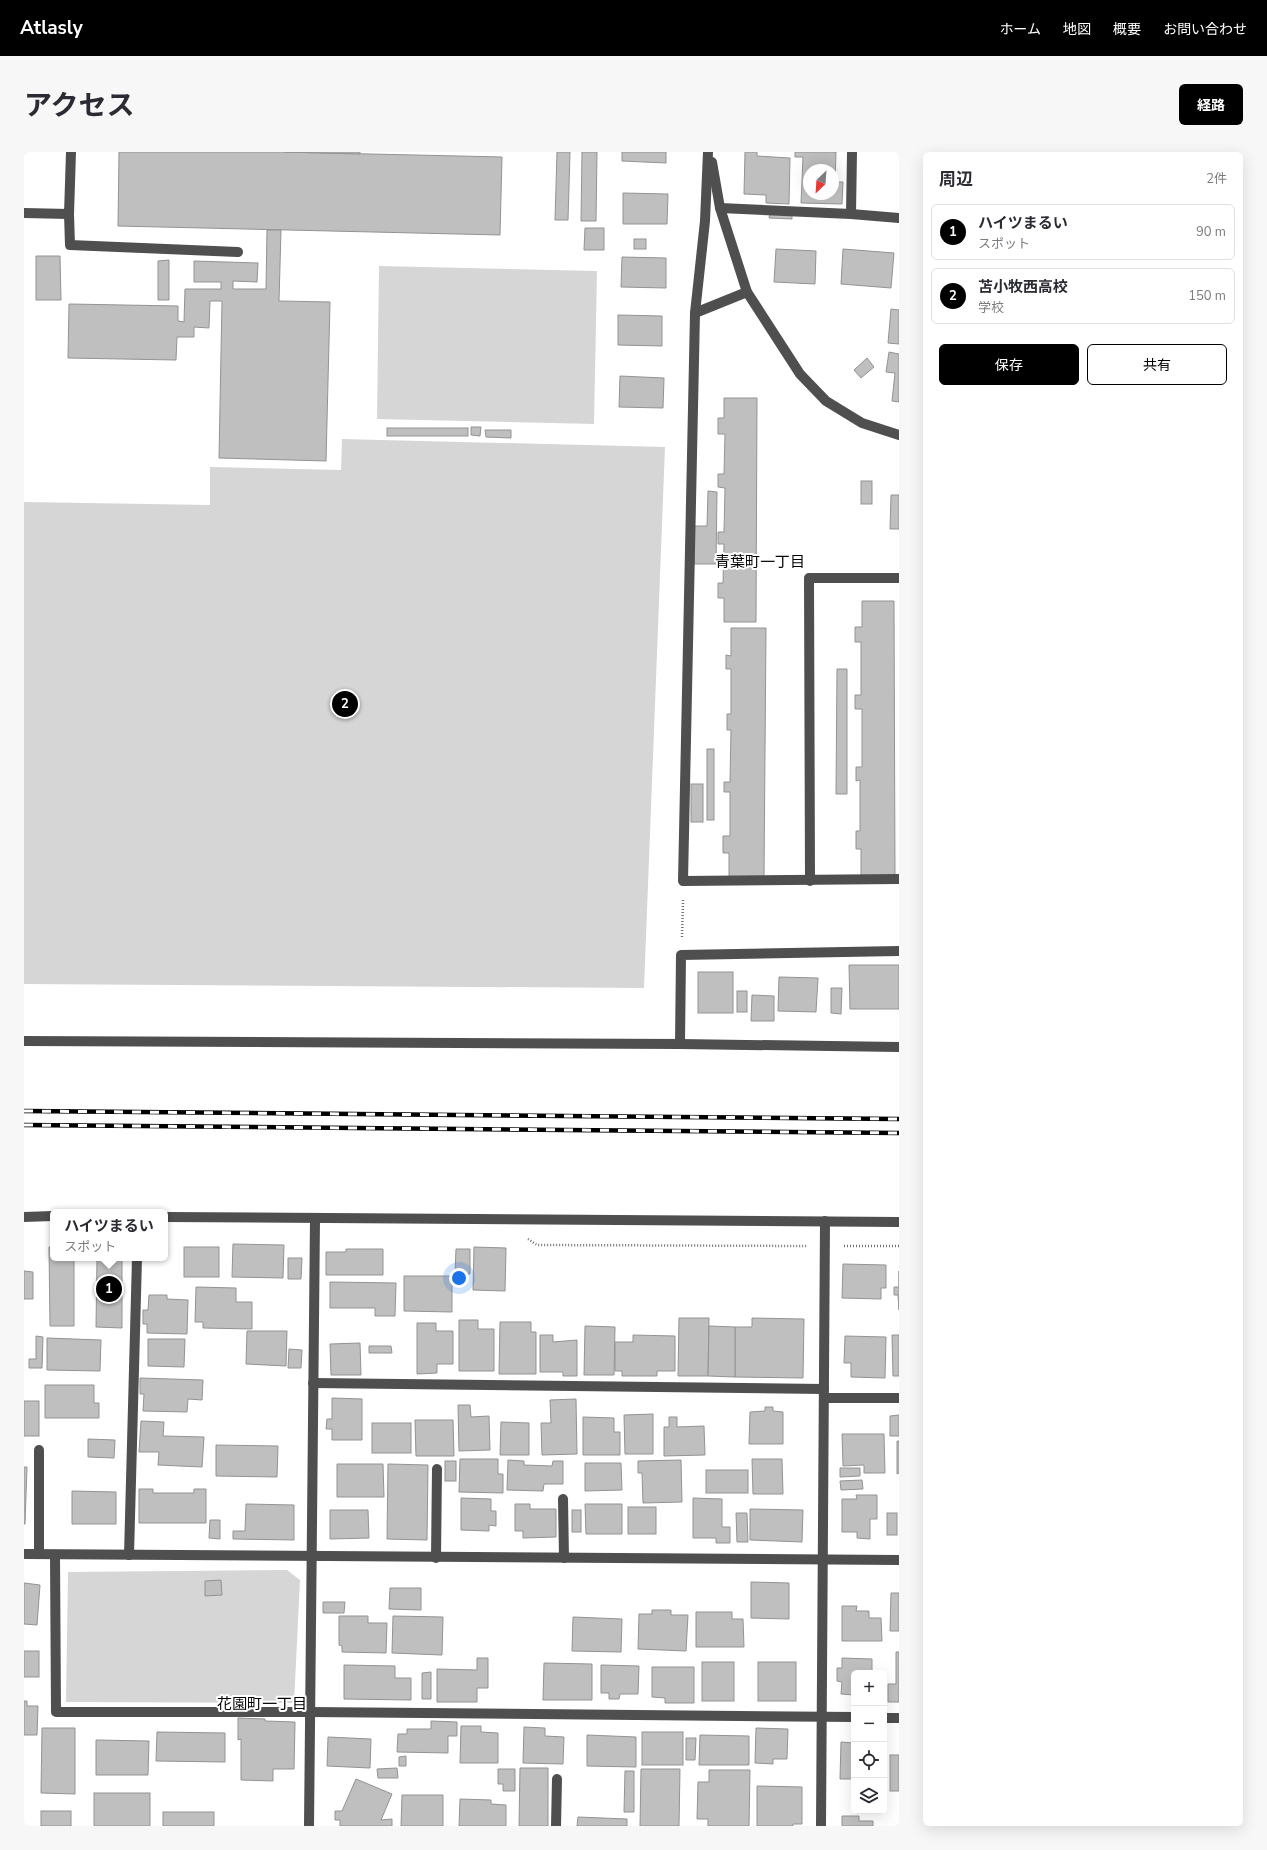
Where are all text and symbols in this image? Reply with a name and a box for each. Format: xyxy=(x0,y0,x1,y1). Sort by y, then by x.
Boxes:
text: Atlasly xyxy=(20,15,83,41)
text: ホーム xyxy=(999,20,1041,39)
text: 地図 xyxy=(1063,20,1091,39)
text: 概要 xyxy=(1113,20,1141,39)
text: お問い合わせ xyxy=(1163,20,1247,39)
button: 経路 xyxy=(1179,84,1243,125)
text: アクセス xyxy=(24,87,135,125)
north arrow xyxy=(803,164,839,200)
text: 周辺 xyxy=(939,168,973,191)
text: 2件 xyxy=(1206,170,1227,188)
text: ハイツまるい xyxy=(978,213,1068,233)
text: 1 xyxy=(949,223,957,241)
text: 90 m xyxy=(1196,223,1226,241)
text: スポット xyxy=(978,235,1030,253)
text: 苫小牧西高校 xyxy=(978,277,1068,297)
text: 2 xyxy=(949,287,957,305)
text: 150 m xyxy=(1188,287,1226,305)
text: 学校 xyxy=(978,299,1004,317)
button: 保存 xyxy=(939,344,1079,385)
button: 共有 xyxy=(1087,344,1227,385)
district label: 青葉町一丁目 xyxy=(715,552,805,572)
pin: 2 xyxy=(332,689,358,719)
popup xyxy=(50,1209,168,1261)
text: ハイツまるい xyxy=(64,1216,154,1236)
text: スポット xyxy=(64,1238,116,1256)
your location xyxy=(449,1268,469,1288)
pin: 1 xyxy=(96,1274,122,1304)
map controls xyxy=(851,1670,887,1814)
button: + xyxy=(851,1670,887,1706)
district label: 花園町一丁目 xyxy=(217,1694,307,1714)
button: − xyxy=(851,1706,887,1742)
button: locate xyxy=(851,1742,887,1778)
button: layers xyxy=(851,1778,887,1814)

